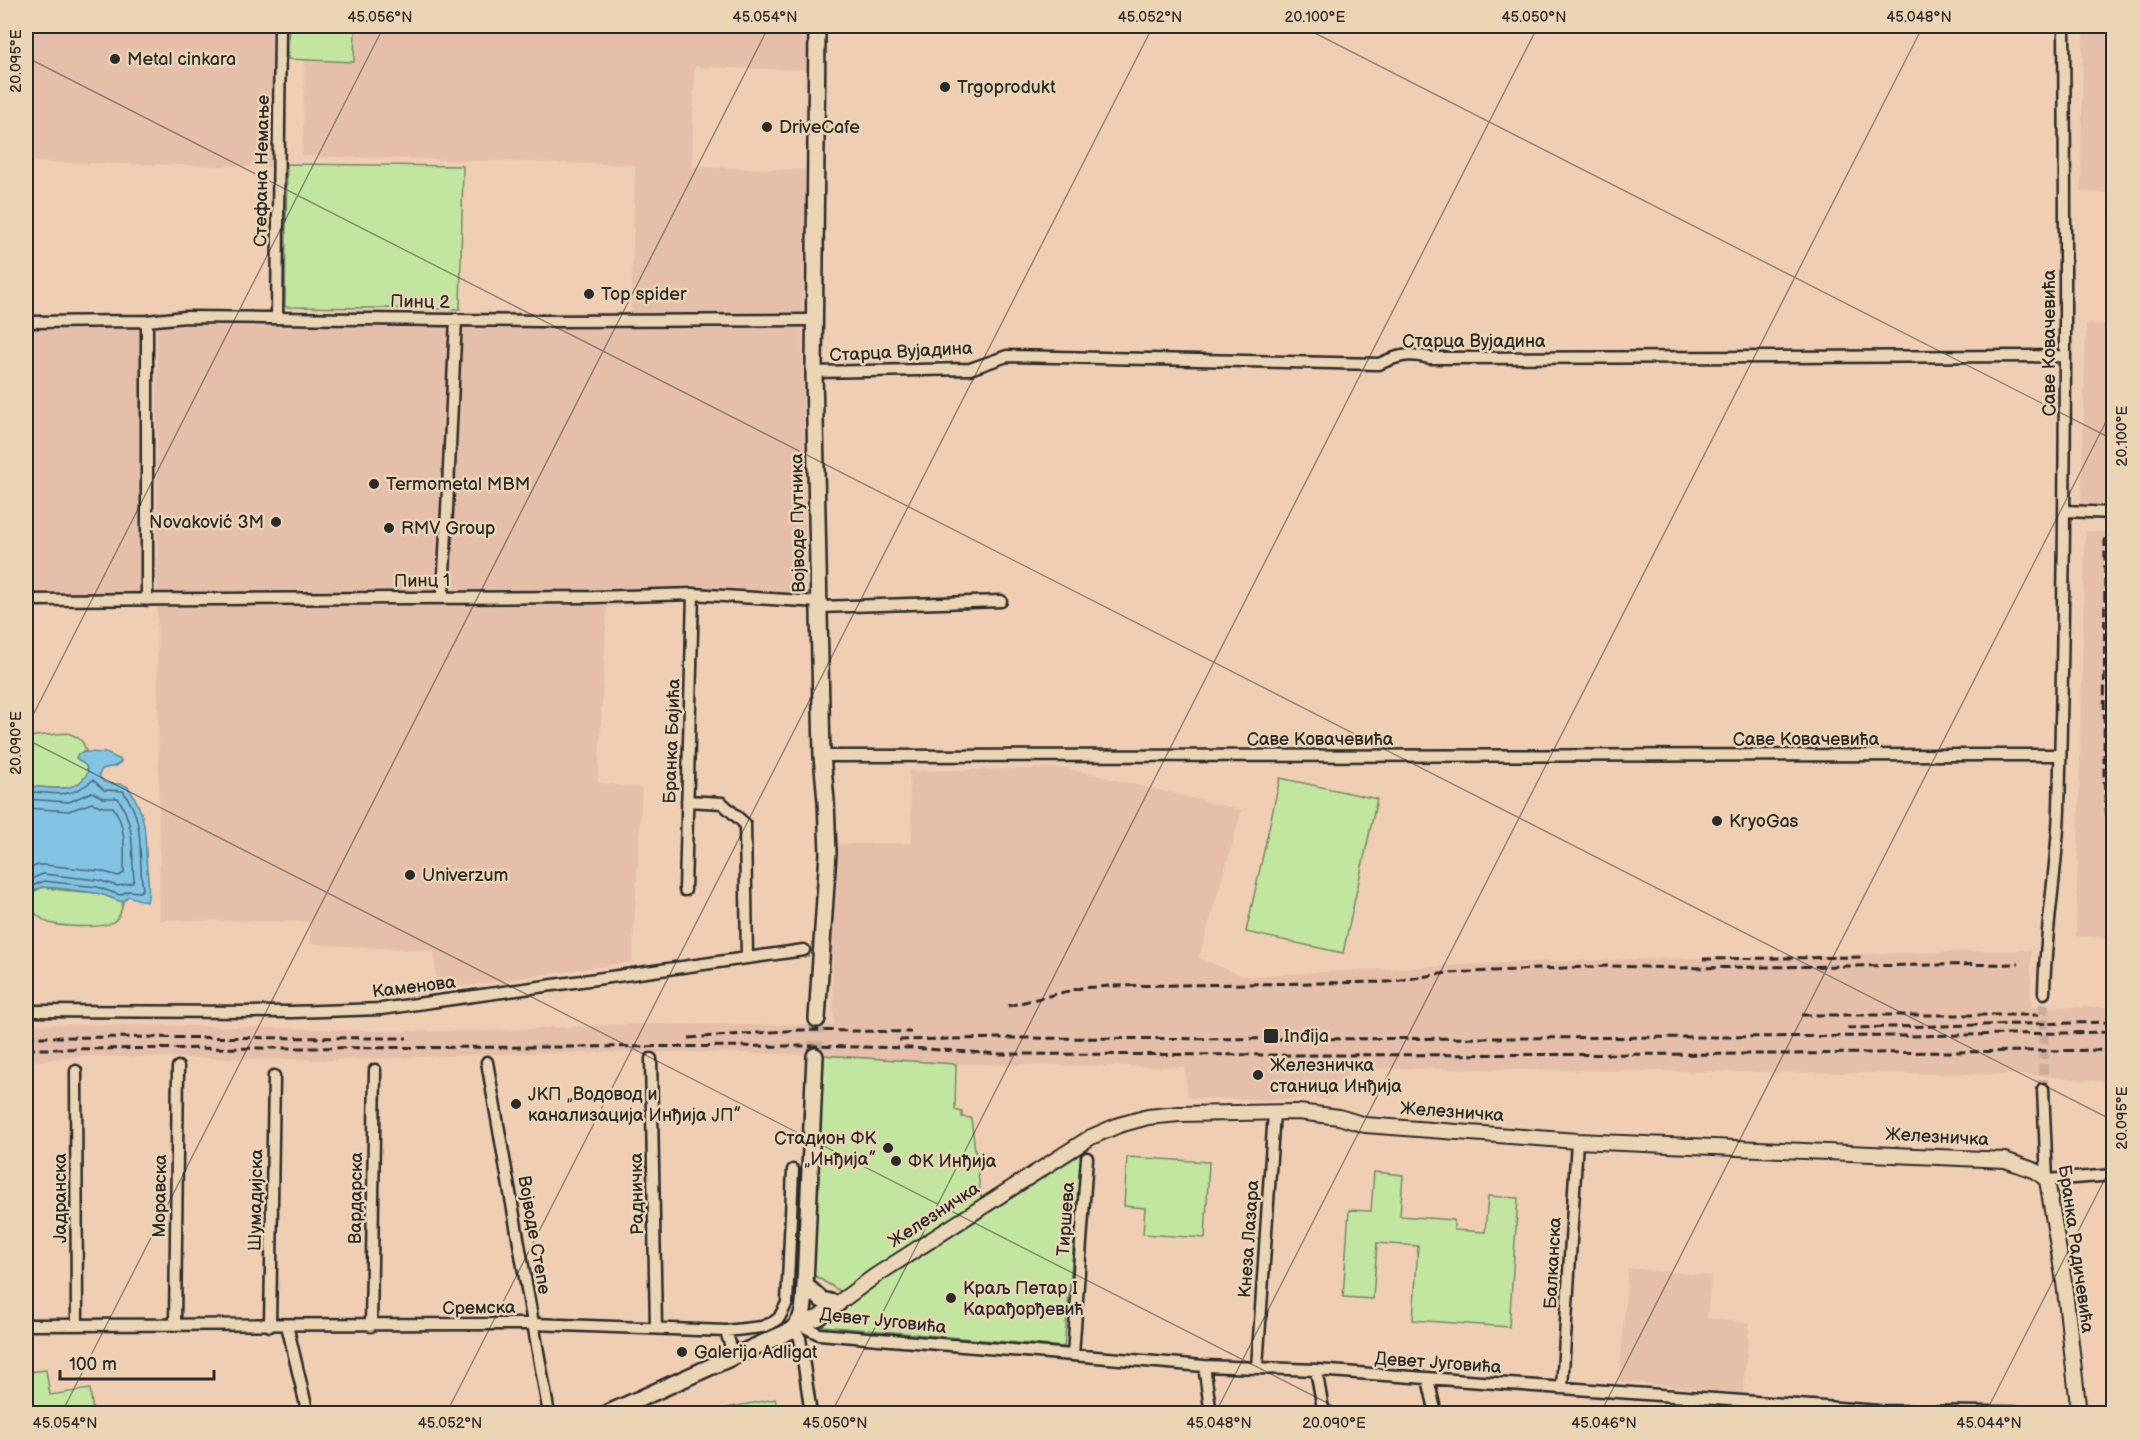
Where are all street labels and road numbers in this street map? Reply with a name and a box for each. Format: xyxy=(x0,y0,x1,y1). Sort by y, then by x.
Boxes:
street label: Стефана Немање xyxy=(250,95,274,247)
street label: Саве Ковачевића xyxy=(2039,269,2060,416)
street label: Пинц 2 xyxy=(390,291,450,313)
street label: Старца Вујадина xyxy=(1402,331,1546,352)
street label: Старца Вујадина xyxy=(829,338,974,366)
street label: Војводе Путника xyxy=(786,453,810,593)
street label: Пинц 1 xyxy=(394,570,450,592)
street label: Бранка Бајића xyxy=(659,678,685,804)
street label: Саве Ковачевића xyxy=(1247,729,1394,750)
street label: Саве Ковачевића xyxy=(1733,729,1880,750)
street label: Каменова xyxy=(371,971,457,1003)
street label: Железничка xyxy=(1399,1098,1505,1126)
street label: Железничка xyxy=(1884,1124,1990,1150)
street label: Шумадијска xyxy=(245,1148,267,1251)
street label: Вардарска xyxy=(345,1151,367,1244)
street label: Радничка xyxy=(626,1152,648,1235)
street label: Јадранска xyxy=(50,1153,71,1243)
street label: Моравска xyxy=(149,1154,171,1238)
street label: Бранка Радичевића xyxy=(2054,1164,2098,1335)
street label: Војводе Степе xyxy=(513,1174,555,1296)
street label: Железничка xyxy=(885,1178,984,1252)
street label: Кнеза Лазара xyxy=(1234,1179,1264,1299)
street label: Тиршева xyxy=(1053,1181,1079,1257)
street label: Балканска xyxy=(1540,1216,1566,1310)
street label: Сремска xyxy=(442,1297,516,1319)
street label: Девет Југовића xyxy=(819,1304,948,1338)
street label: Девет Југовића xyxy=(1374,1348,1503,1378)

